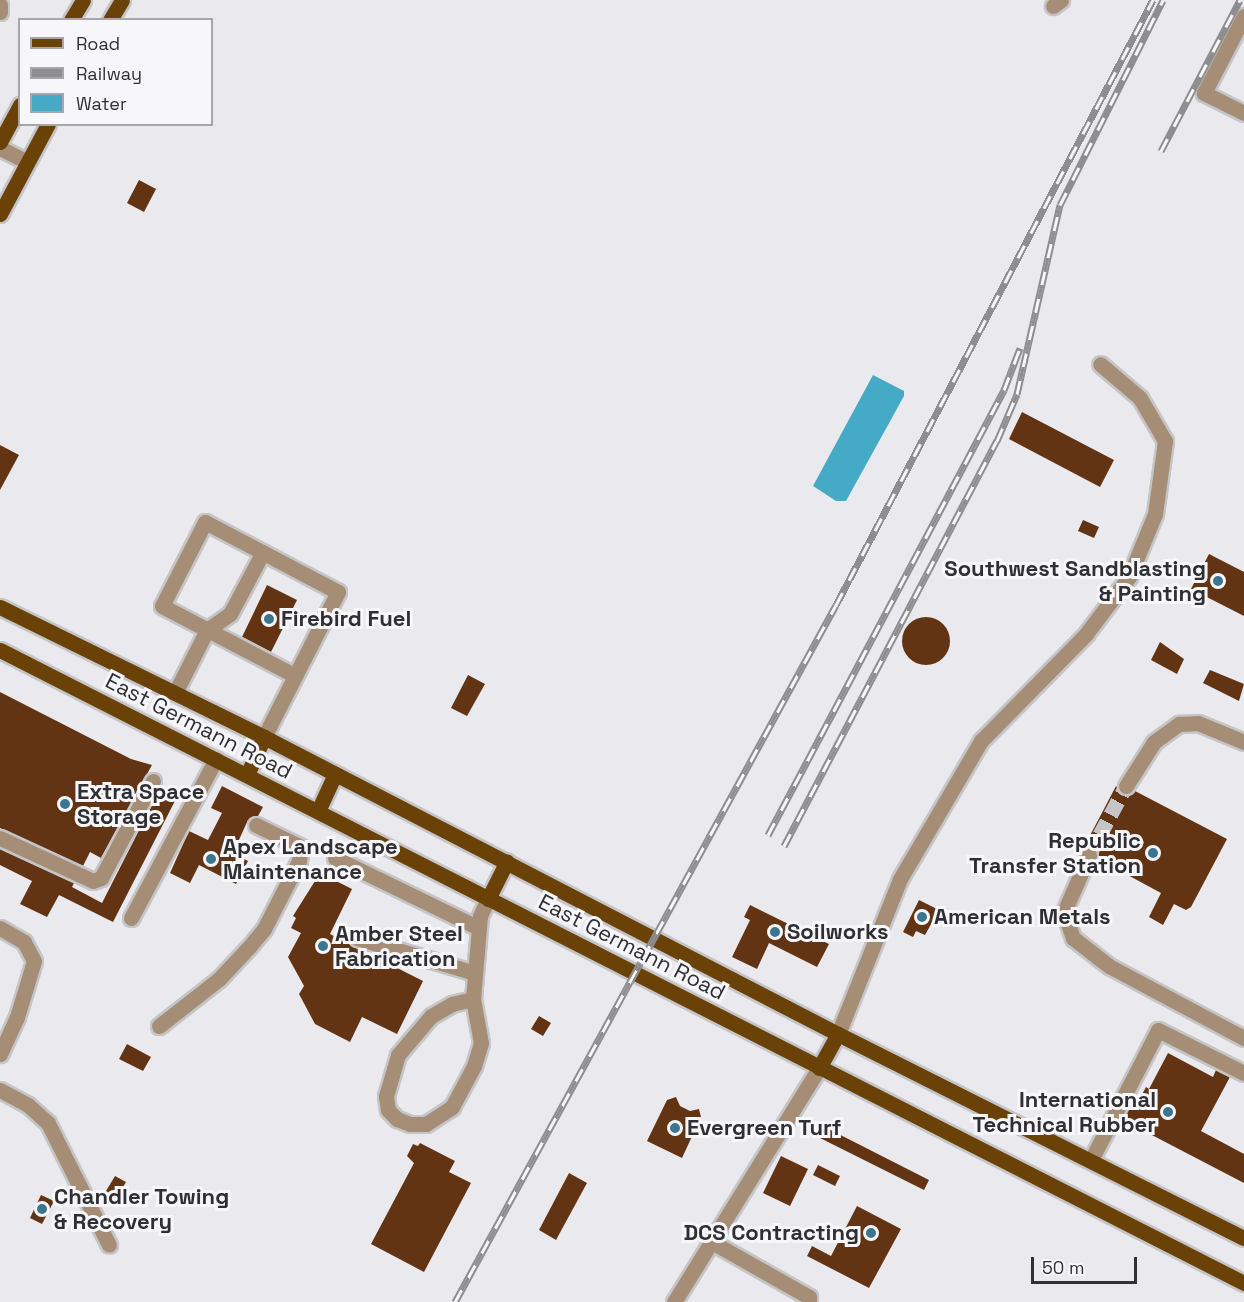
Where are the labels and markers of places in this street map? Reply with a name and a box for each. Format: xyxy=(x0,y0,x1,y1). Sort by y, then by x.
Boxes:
place label: Southwest Sandblasting & Painting xyxy=(944,555,1206,606)
marker: Southwest Sandblasting & Painting xyxy=(1211,574,1225,588)
place label: Firebird Fuel xyxy=(281,606,411,632)
marker: Firebird Fuel xyxy=(262,612,276,626)
place label: Extra Space Storage xyxy=(77,778,204,830)
marker: Extra Space Storage xyxy=(58,797,72,811)
place label: Republic Transfer Station xyxy=(969,827,1141,878)
place label: Apex Landscape Maintenance xyxy=(223,833,398,884)
marker: Republic Transfer Station xyxy=(1146,846,1160,860)
marker: Apex Landscape Maintenance xyxy=(204,852,218,866)
place label: American Metals xyxy=(934,904,1111,930)
marker: American Metals xyxy=(915,910,929,924)
place label: Soilworks xyxy=(787,919,889,945)
place label: Amber Steel Fabrication xyxy=(335,920,463,972)
marker: Soilworks xyxy=(768,925,782,939)
marker: Amber Steel Fabrication xyxy=(316,939,330,953)
place label: International Technical Rubber xyxy=(973,1086,1156,1138)
marker: International Technical Rubber xyxy=(1161,1105,1175,1119)
place label: Evergreen Turf xyxy=(687,1115,842,1141)
marker: Evergreen Turf xyxy=(668,1121,682,1135)
place label: Chandler Towing & Recovery xyxy=(54,1183,230,1234)
marker: Chandler Towing & Recovery xyxy=(35,1202,49,1216)
place label: DCS Contracting xyxy=(683,1220,859,1246)
marker: DCS Contracting xyxy=(864,1226,878,1240)

